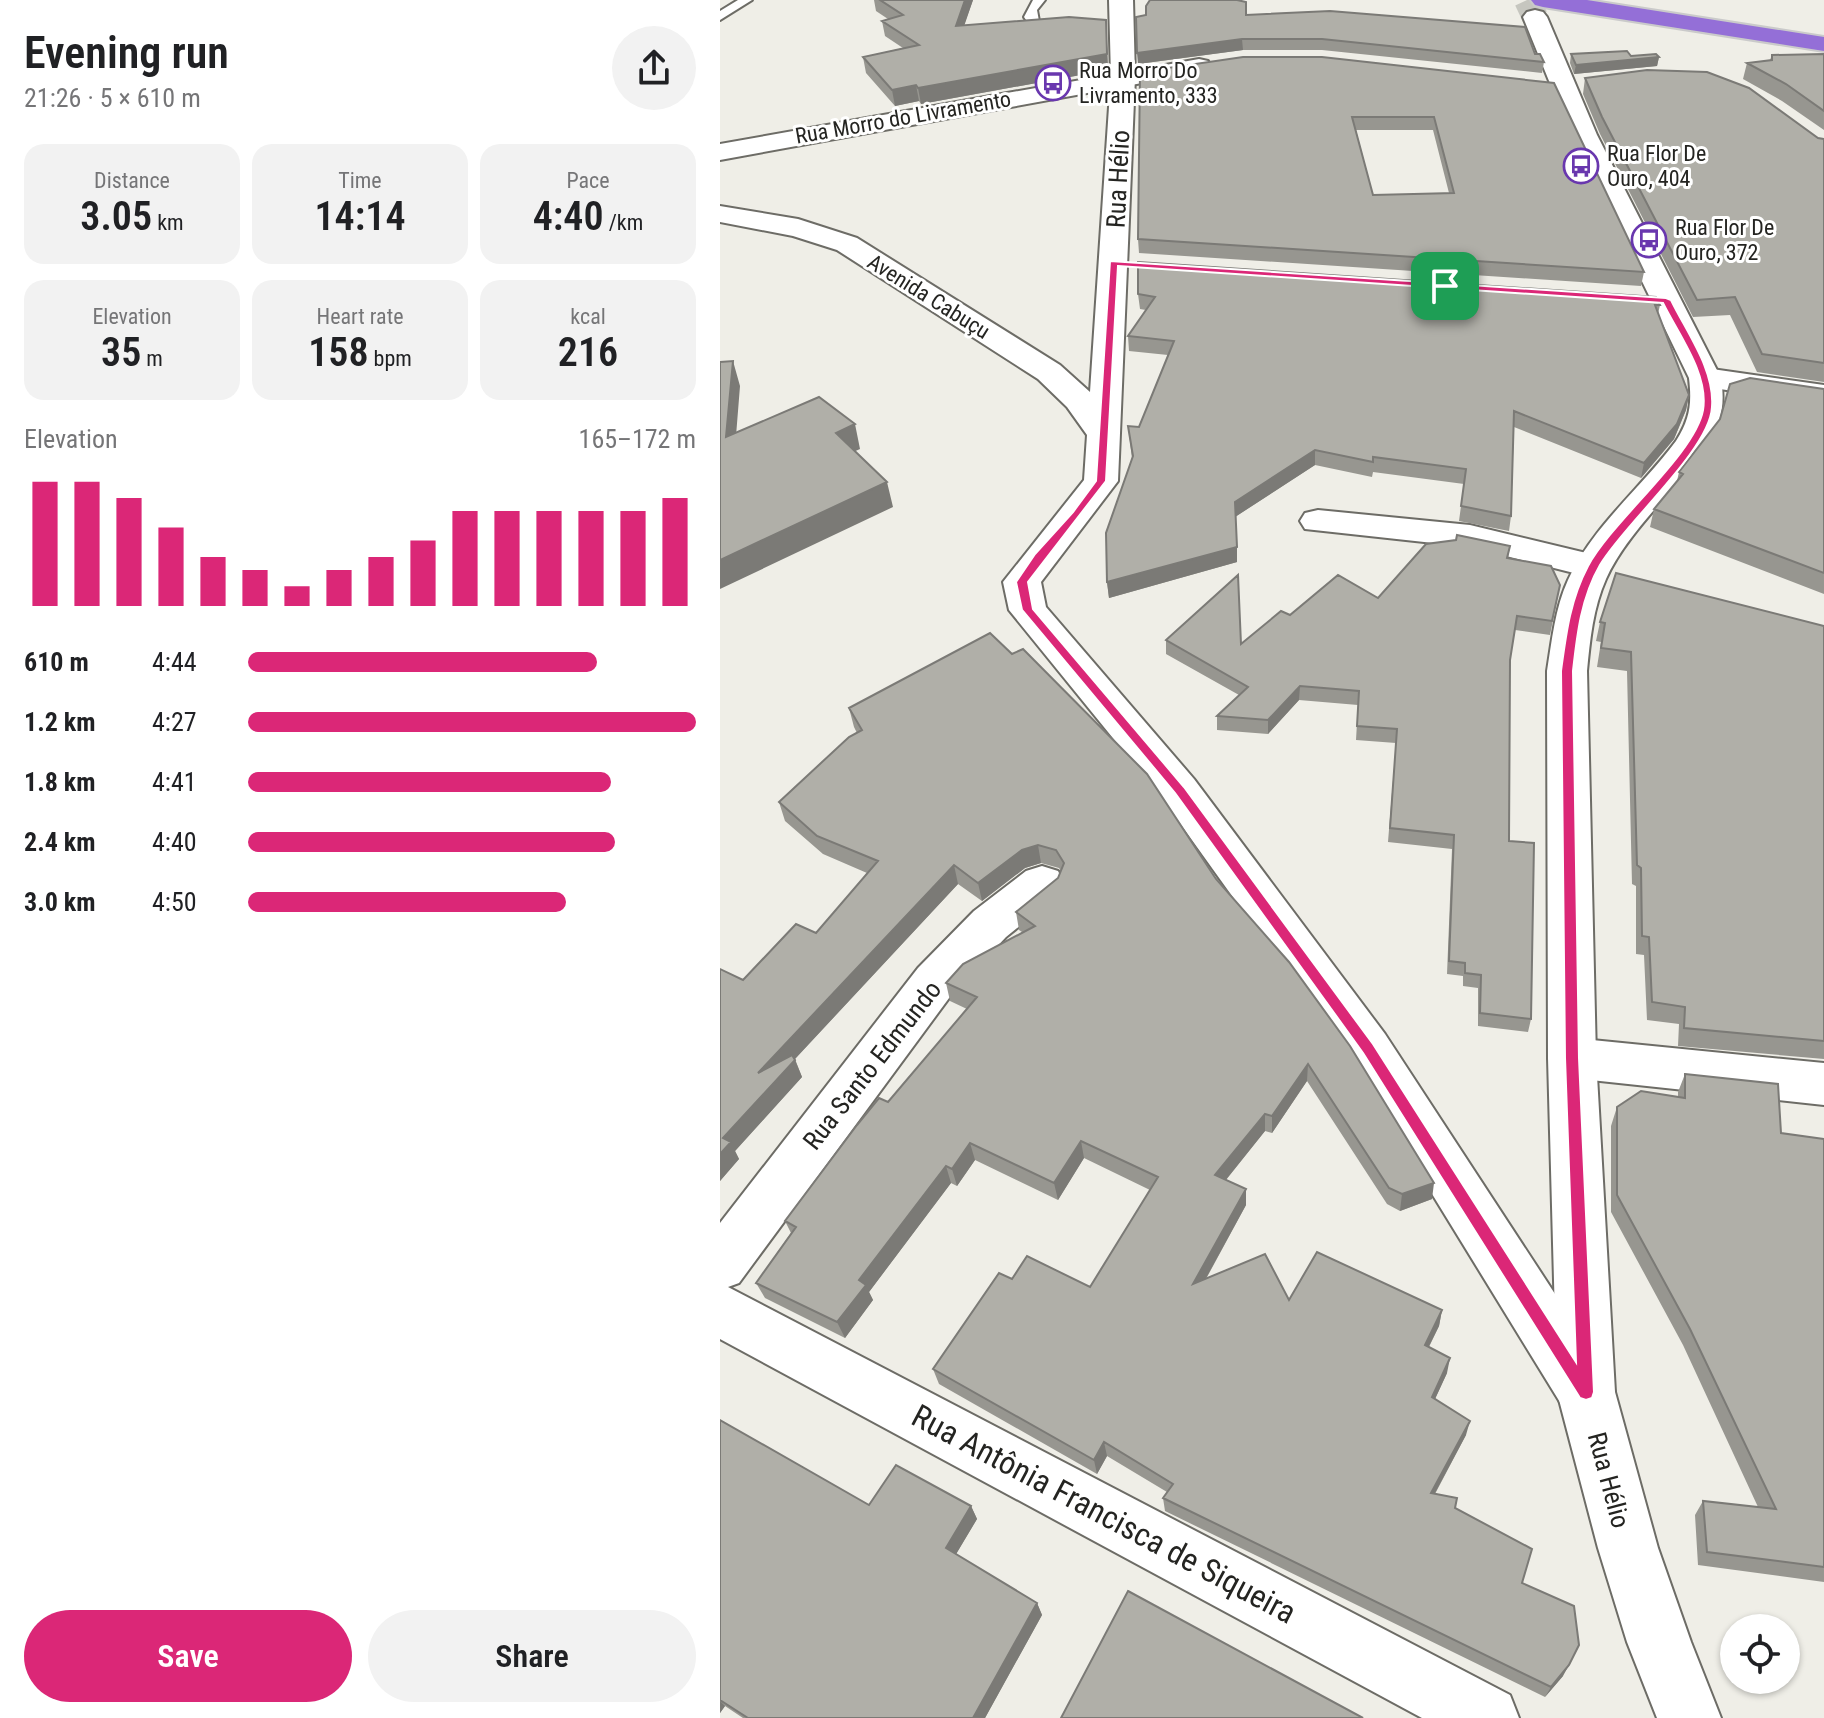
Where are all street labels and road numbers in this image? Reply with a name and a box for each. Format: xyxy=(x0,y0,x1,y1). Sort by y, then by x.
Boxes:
street label: Rua Morro do Livramento xyxy=(793,86,1013,149)
street label: Rua Hélio xyxy=(1100,129,1136,229)
street label: Avenida Cabuçu xyxy=(863,249,994,344)
street label: Rua Santo Edmundo xyxy=(797,975,947,1155)
street label: Rua Antônia Francisca de Siqueira xyxy=(906,1396,1302,1632)
street label: Rua Hélio xyxy=(1582,1429,1636,1531)

